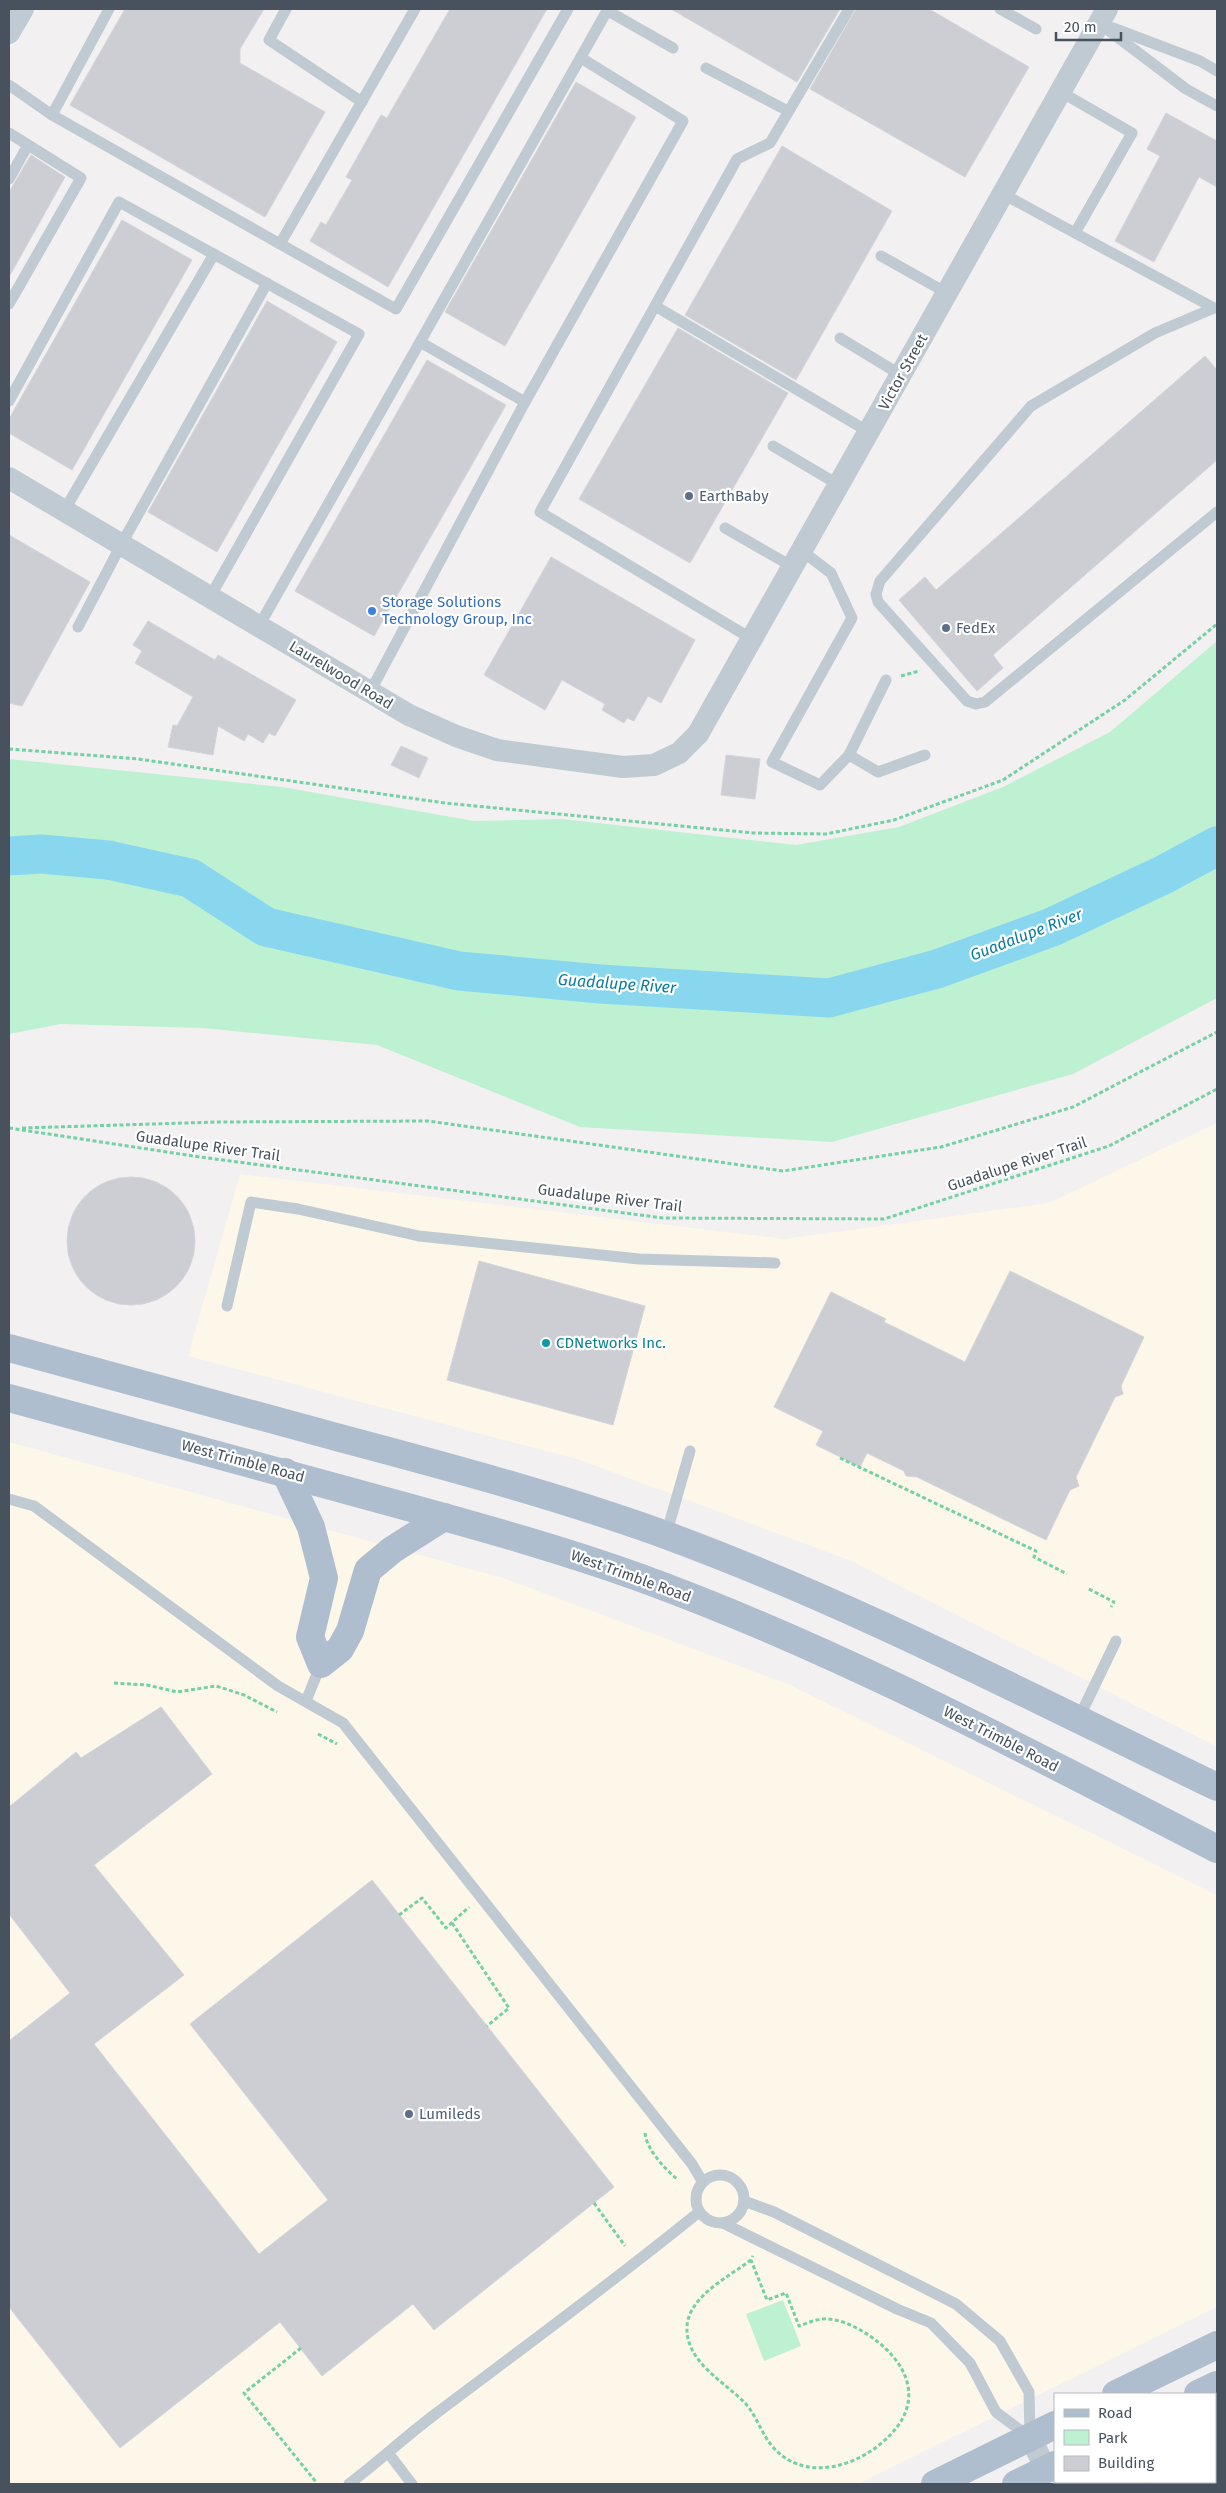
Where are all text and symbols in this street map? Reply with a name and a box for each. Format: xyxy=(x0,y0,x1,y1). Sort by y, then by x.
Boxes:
scale bar xyxy=(1056,10,1121,42)
text: 20 m xyxy=(1064,18,1097,36)
street label: Victor Street xyxy=(875,330,932,413)
place label: EarthBaby xyxy=(699,487,769,505)
marker: EarthBaby xyxy=(683,490,695,502)
place label: Storage Solutions Technology Group, Inc xyxy=(382,593,532,628)
marker: Storage Solutions Technology Group, Inc xyxy=(366,605,378,617)
place label: FedEx xyxy=(956,619,996,637)
marker: FedEx xyxy=(940,622,952,634)
street label: Laurelwood Road xyxy=(286,637,396,713)
water label: Guadalupe River xyxy=(967,904,1086,965)
water label: Guadalupe River xyxy=(557,970,678,997)
street label: Guadalupe River Trail xyxy=(135,1127,282,1165)
street label: Guadalupe River Trail xyxy=(945,1133,1090,1195)
street label: Guadalupe River Trail xyxy=(537,1180,684,1216)
place label: CDNetworks Inc. xyxy=(556,1334,666,1352)
marker: CDNetworks Inc. xyxy=(540,1337,552,1349)
street label: West Trimble Road xyxy=(179,1436,307,1486)
street label: West Trimble Road xyxy=(568,1546,694,1606)
street label: West Trimble Road xyxy=(940,1702,1062,1776)
place label: Lumileds xyxy=(419,2105,481,2123)
marker: Lumileds xyxy=(403,2108,415,2120)
legend xyxy=(1054,2393,1216,2483)
text: Road xyxy=(1098,2404,1133,2422)
text: Park xyxy=(1098,2429,1128,2447)
text: Building xyxy=(1098,2454,1154,2472)

